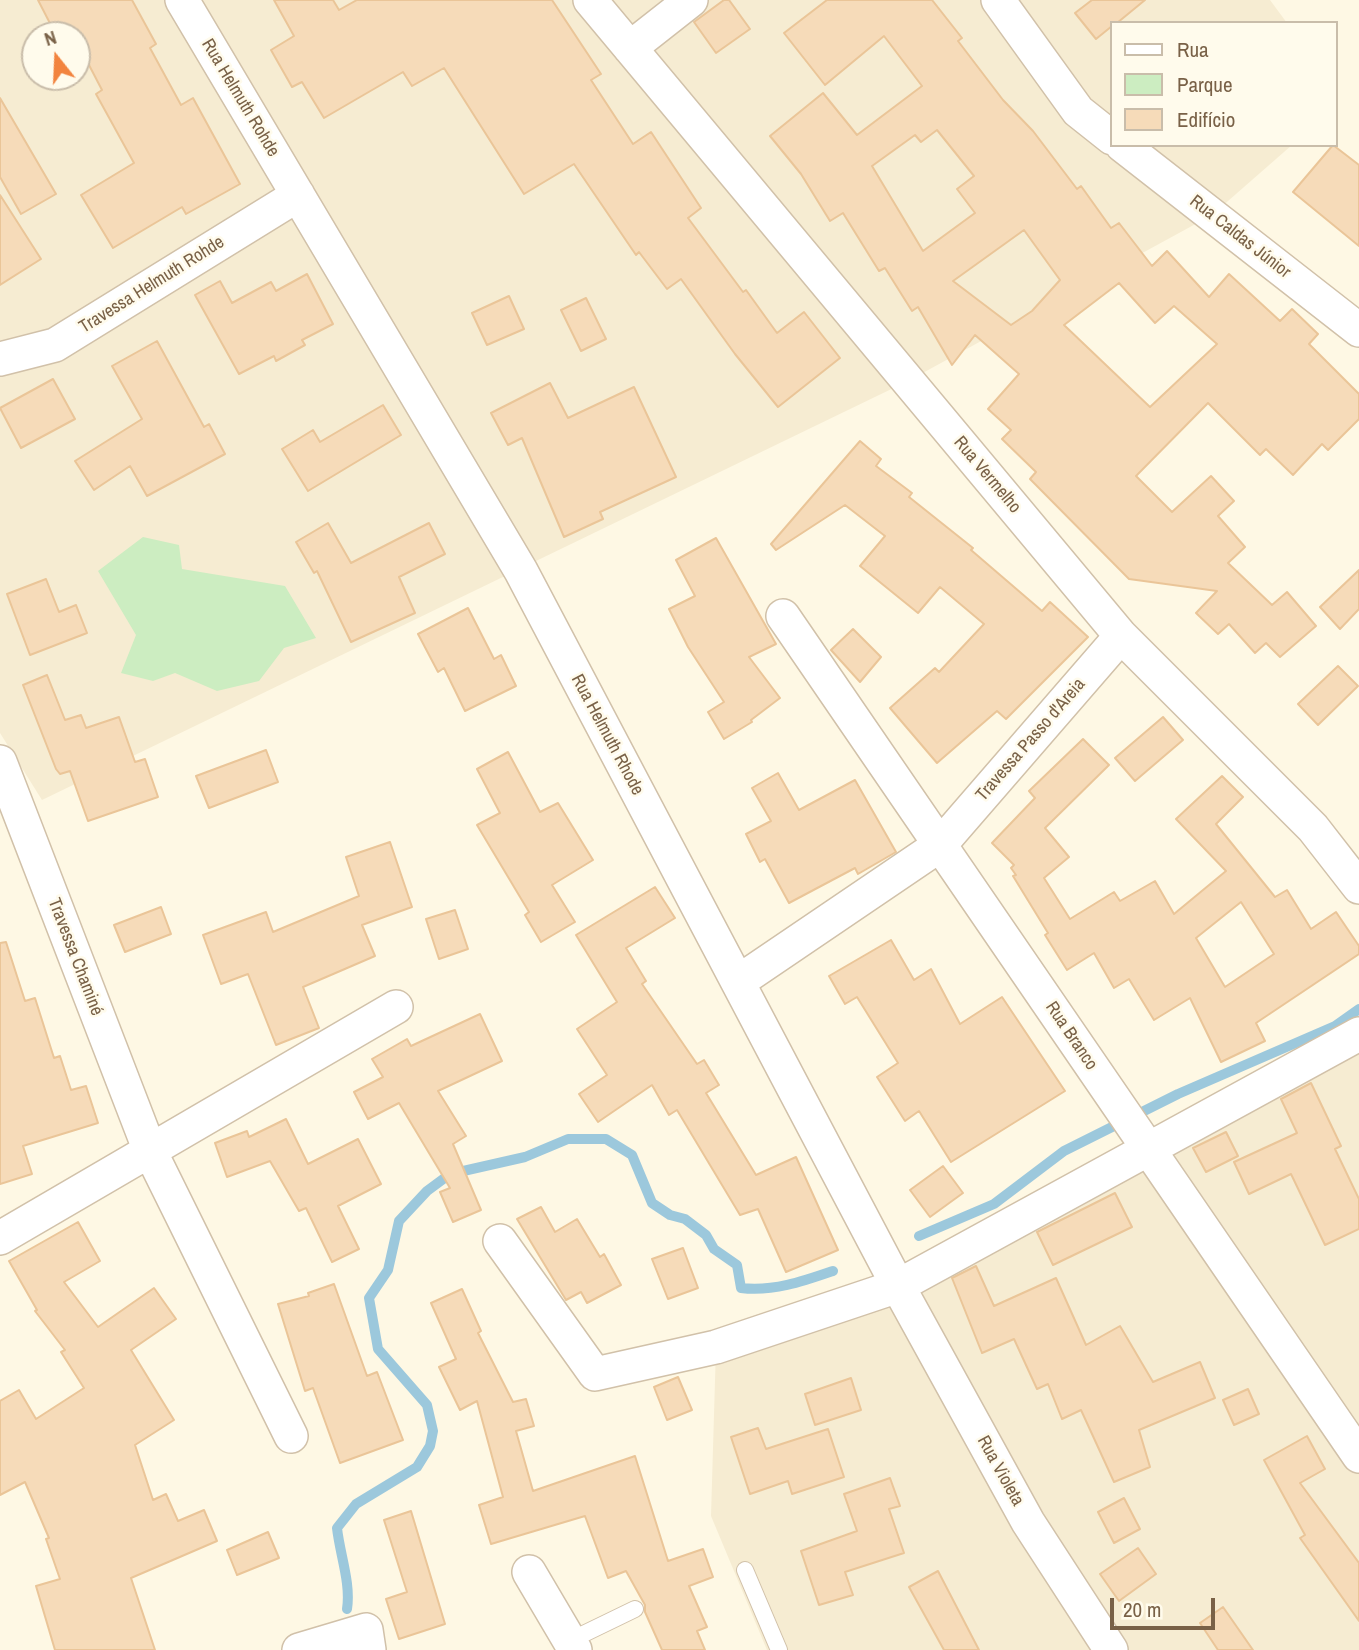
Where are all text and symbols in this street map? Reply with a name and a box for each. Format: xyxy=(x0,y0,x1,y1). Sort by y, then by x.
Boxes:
north arrow xyxy=(21,21,91,91)
legend xyxy=(1110,21,1338,147)
text: N xyxy=(41,24,59,52)
street label: Rua Helmuth Rohde xyxy=(196,35,284,161)
text: Rua xyxy=(1177,35,1209,64)
text: Parque xyxy=(1177,70,1233,99)
text: Edifício xyxy=(1177,105,1235,134)
street label: Rua Caldas Júnior xyxy=(1185,191,1295,283)
street label: Travessa Helmuth Rohde xyxy=(76,232,228,338)
street label: Rua Vermelho xyxy=(949,432,1025,518)
street label: Rua Helmuth Rhode xyxy=(566,671,648,799)
street label: Travessa Passo d'Areia xyxy=(972,674,1090,806)
street label: Travessa Chaminé xyxy=(43,895,107,1019)
street label: Rua Branco xyxy=(1040,998,1102,1074)
street label: Rua Violeta xyxy=(972,1432,1028,1510)
scale bar xyxy=(1114,1584,1219,1628)
text: 20 m xyxy=(1123,1595,1161,1624)

